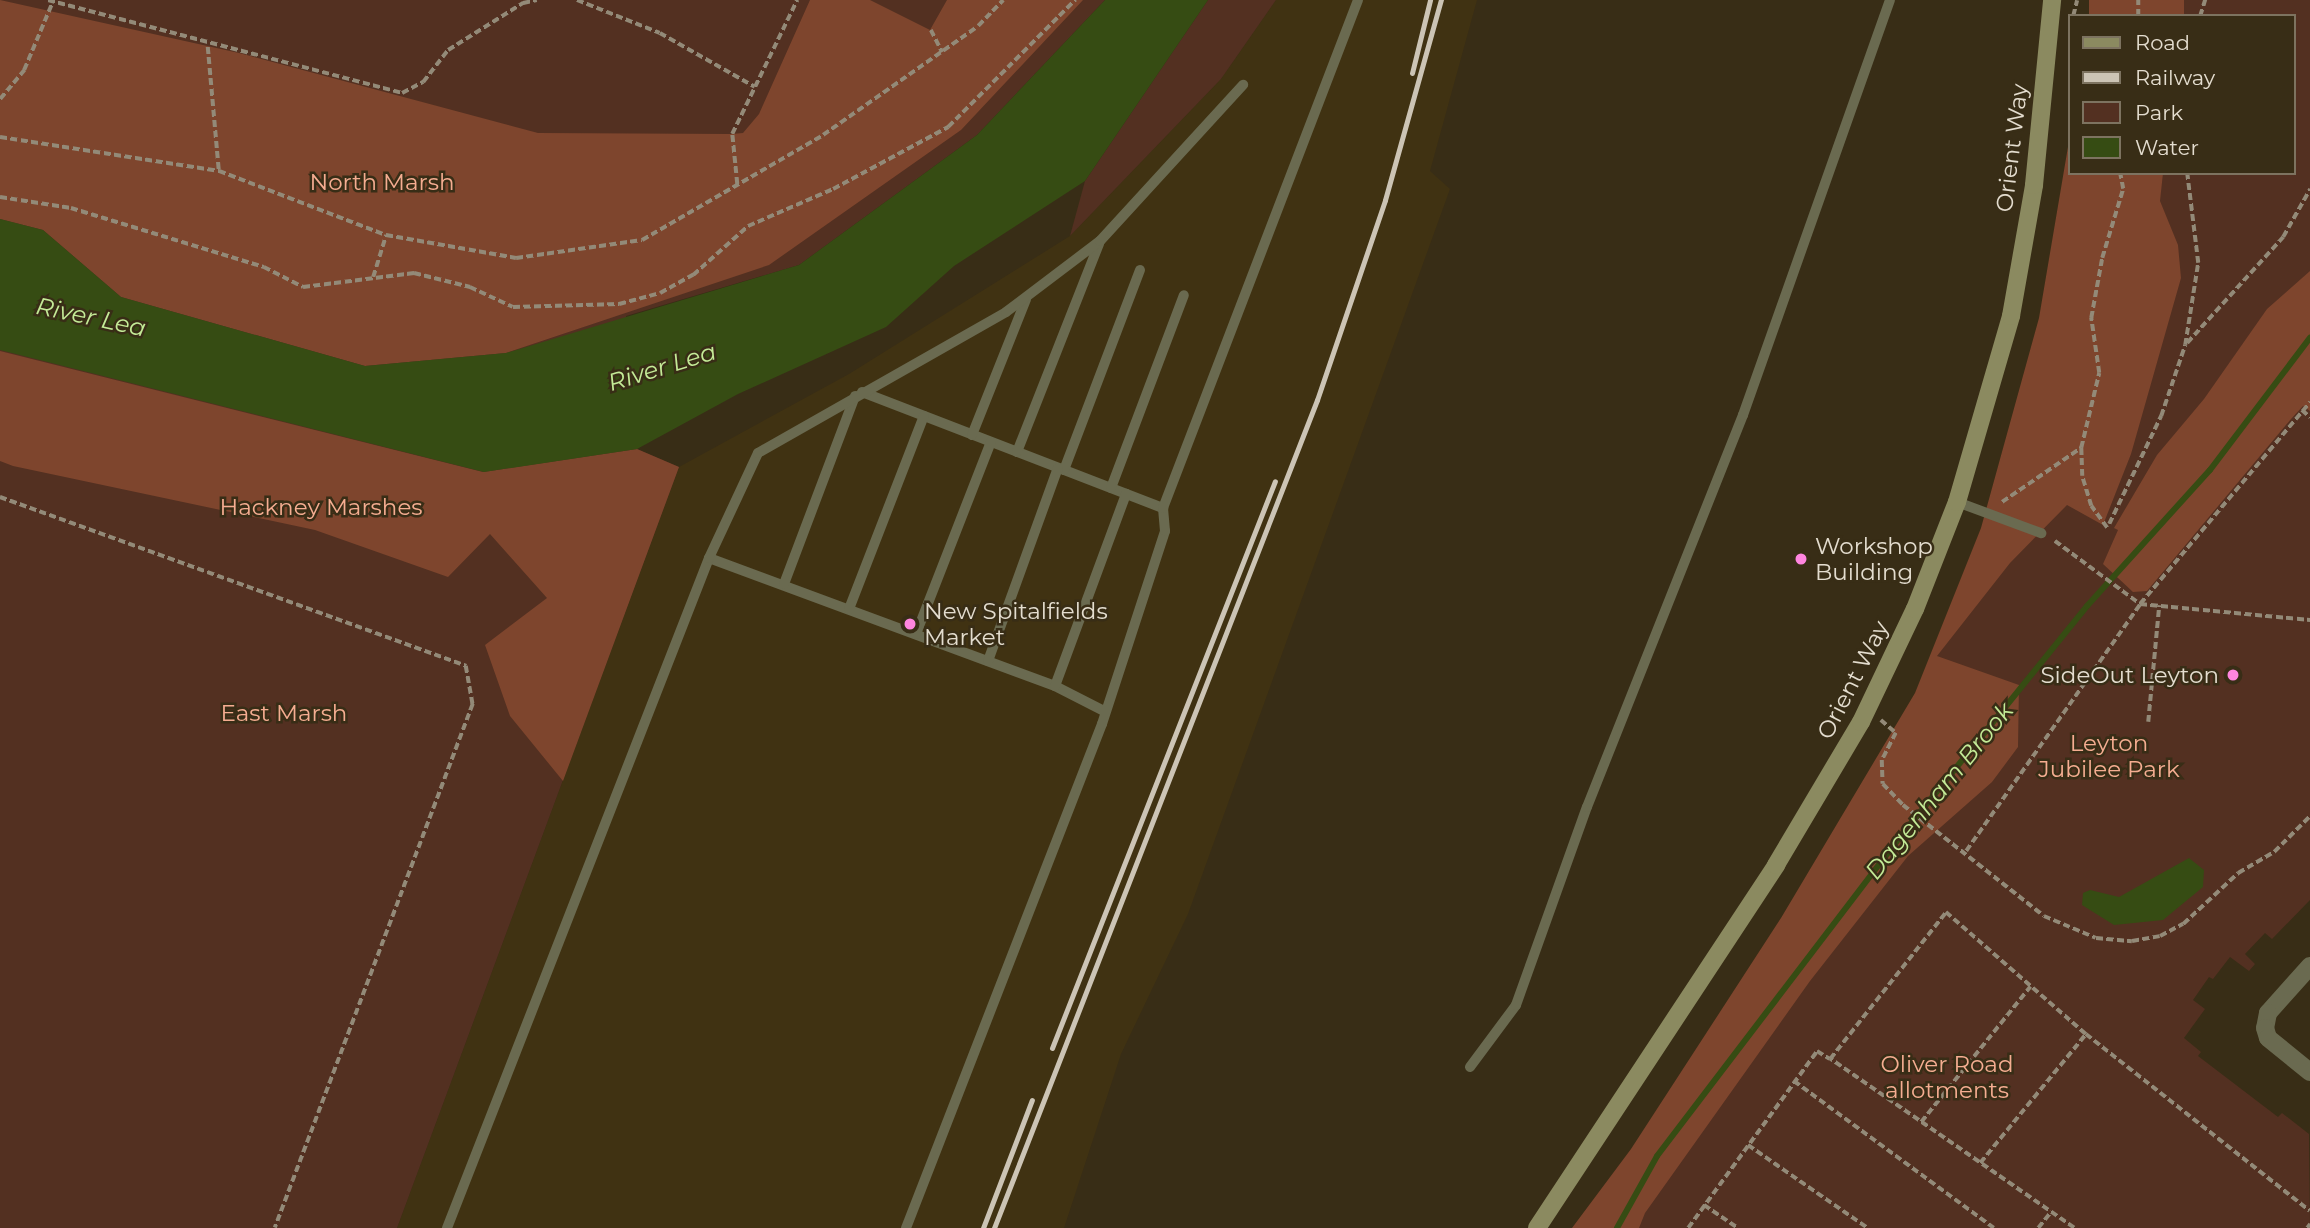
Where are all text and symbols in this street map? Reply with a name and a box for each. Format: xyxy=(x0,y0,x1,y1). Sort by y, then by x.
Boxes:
legend xyxy=(2068,14,2296,175)
text: Road xyxy=(2135,30,2190,55)
text: Railway xyxy=(2135,65,2215,90)
street label: Orient Way xyxy=(1990,82,2034,214)
text: Park xyxy=(2135,100,2183,125)
text: Water xyxy=(2135,135,2199,160)
park label: North Marsh xyxy=(309,168,455,196)
water label: River Lea xyxy=(33,291,149,343)
water label: River Lea xyxy=(604,337,720,397)
park label: Hackney Marshes xyxy=(220,493,422,521)
place label: Workshop Building xyxy=(1815,532,1933,586)
marker: Workshop Building xyxy=(1793,551,1809,567)
place label: New Spitalfields Market xyxy=(924,597,1108,651)
marker: New Spitalfields Market xyxy=(902,616,918,632)
street label: Orient Way xyxy=(1811,616,1895,744)
place label: SideOut Leyton xyxy=(2040,661,2219,689)
marker: SideOut Leyton xyxy=(2225,667,2241,683)
water label: Dagenham Brook xyxy=(1859,697,2019,885)
park label: East Marsh xyxy=(221,699,347,727)
park label: Leyton Jubilee Park xyxy=(2038,729,2180,783)
park label: Oliver Road allotments xyxy=(1880,1050,2014,1104)

